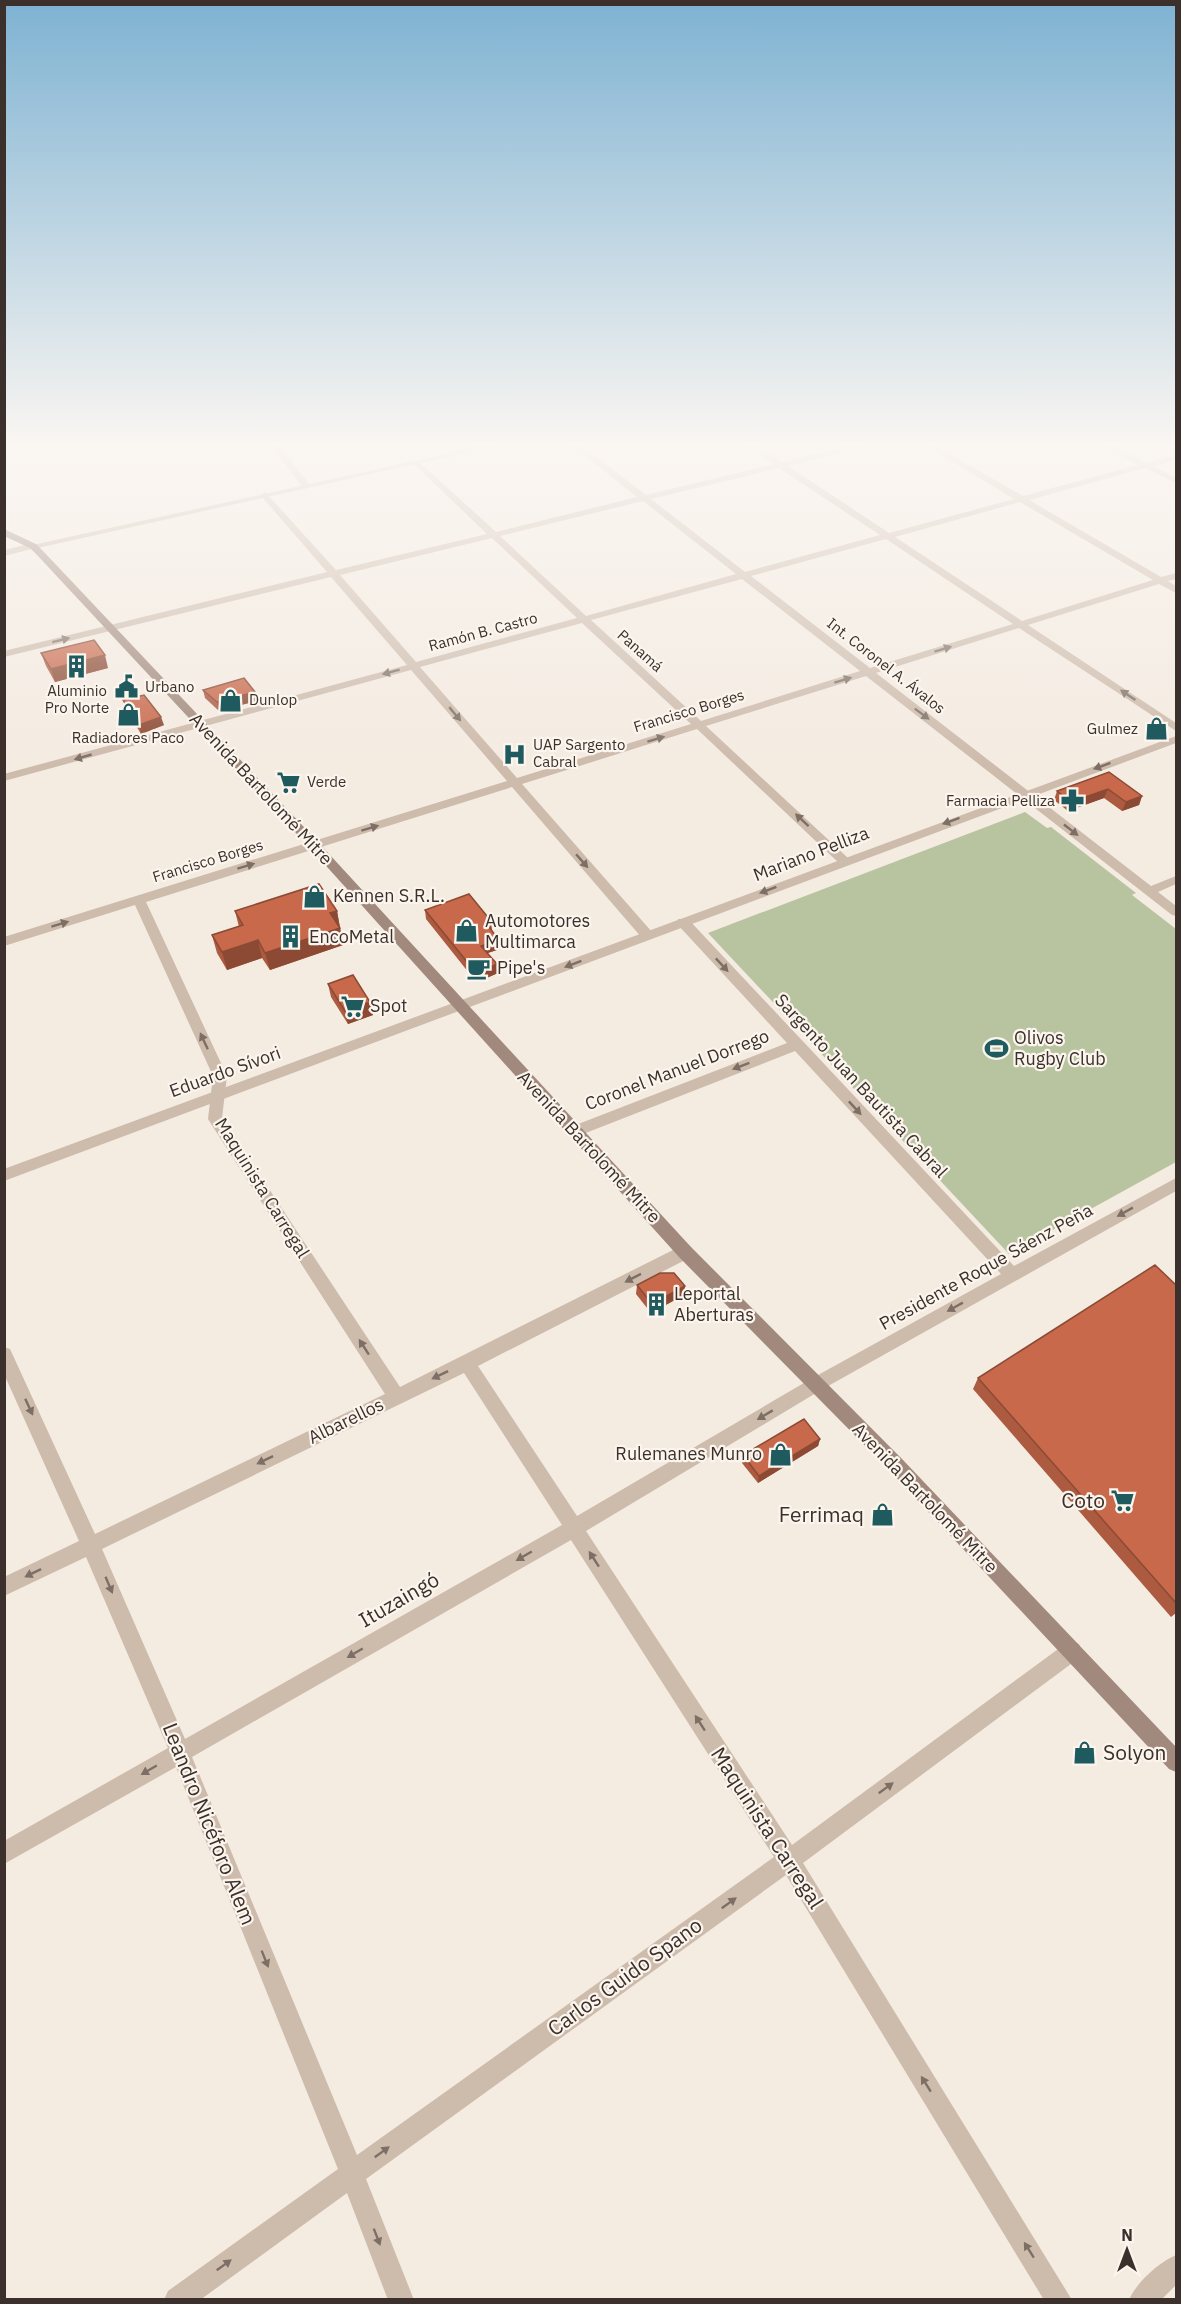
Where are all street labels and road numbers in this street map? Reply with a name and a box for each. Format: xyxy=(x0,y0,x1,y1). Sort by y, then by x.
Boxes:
street label: Ramón B. Castro xyxy=(426,608,539,655)
street label: Int. Coronel A. Ávalos xyxy=(823,613,949,718)
street label: Panamá xyxy=(614,625,667,676)
street label: Francisco Borges xyxy=(631,685,747,736)
street label: Avenida Bartolomé Mitre xyxy=(185,708,338,870)
street label: Mariano Pelliza xyxy=(750,821,872,886)
street label: Francisco Borges xyxy=(150,835,266,886)
street label: Sargento Juan Bautista Cabral xyxy=(770,989,953,1183)
street label: Coronel Manuel Dorrego xyxy=(581,1024,772,1115)
street label: Eduardo Sívori xyxy=(166,1041,284,1102)
street label: Avenida Bartolomé Mitre xyxy=(513,1066,666,1228)
street label: Maquinista Carregal xyxy=(210,1114,315,1262)
street label: Presidente Roque Sáenz Peña xyxy=(875,1198,1097,1335)
street label: Albarellos xyxy=(304,1392,387,1449)
street label: Avenida Bartolomé Mitre xyxy=(848,1418,1003,1578)
street label: Ituzaingó xyxy=(353,1565,444,1633)
street label: Leandro Nicéforo Alem xyxy=(157,1719,263,1929)
street label: Maquinista Carregal xyxy=(705,1741,831,1914)
street label: Carlos Guido Spano xyxy=(542,1911,707,2042)

